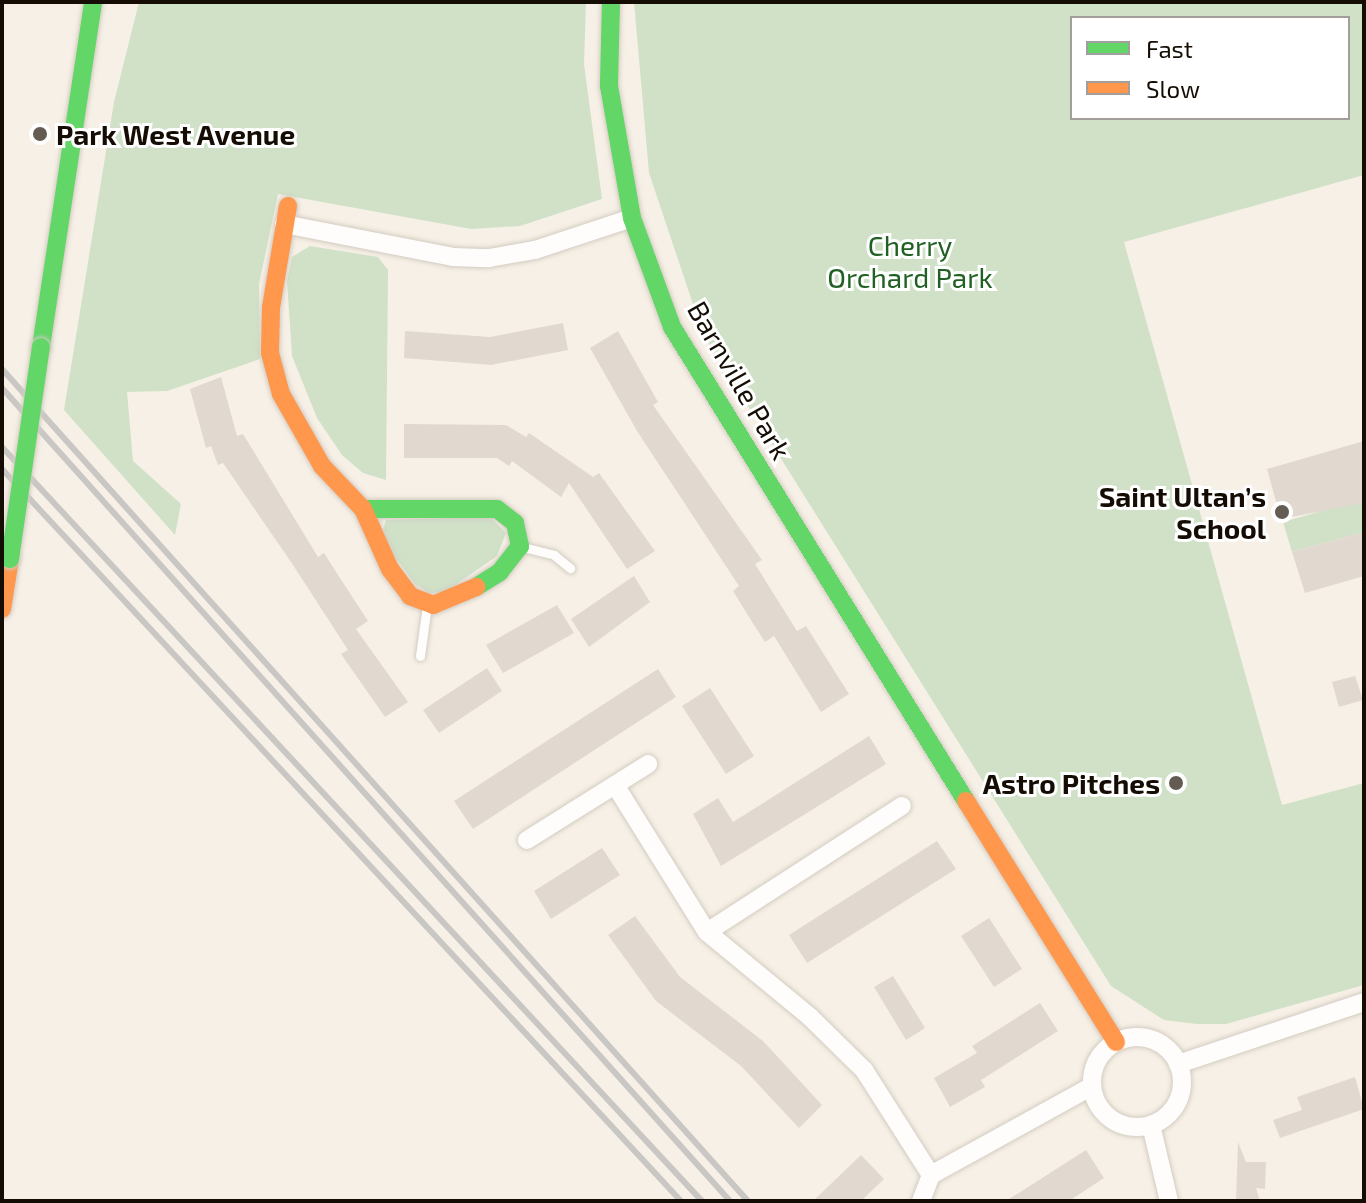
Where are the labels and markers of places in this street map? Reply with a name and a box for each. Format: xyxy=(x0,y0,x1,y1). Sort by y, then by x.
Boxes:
place label: Park West Avenue xyxy=(56,117,296,151)
marker: Park West Avenue xyxy=(31,125,49,143)
place label: Saint Ultan’s School xyxy=(1099,479,1266,545)
marker: Saint Ultan’s School xyxy=(1273,503,1291,521)
place label: Astro Pitches xyxy=(983,766,1160,800)
marker: Astro Pitches xyxy=(1167,774,1185,792)

